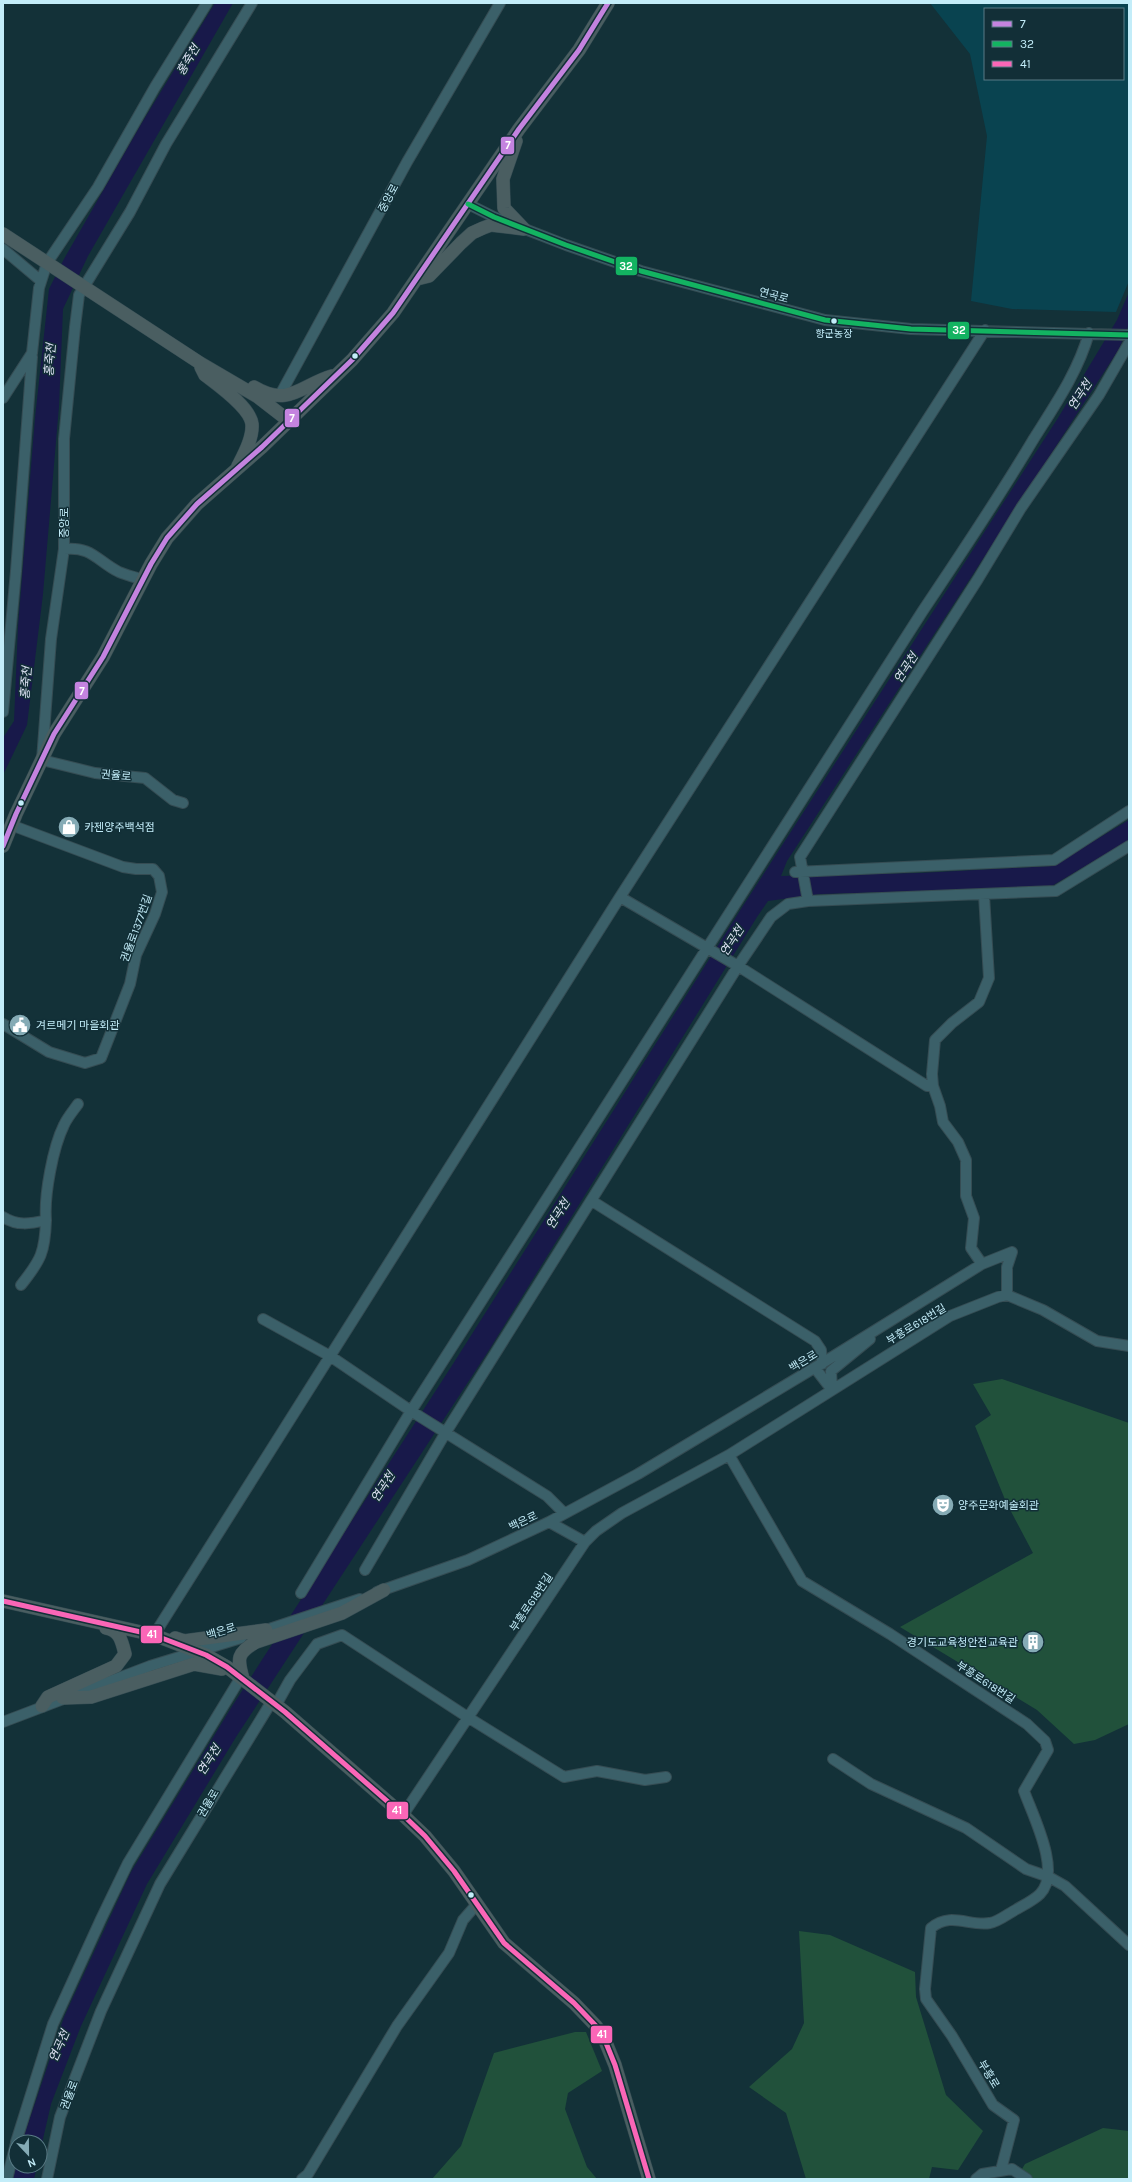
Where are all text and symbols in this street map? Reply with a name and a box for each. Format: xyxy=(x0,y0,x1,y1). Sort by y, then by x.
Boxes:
legend xyxy=(984,8,1124,80)
text: 7 xyxy=(1020,17,1026,31)
text: 32 xyxy=(1020,37,1034,51)
water label: 홍죽천 xyxy=(173,41,204,78)
text: 41 xyxy=(1020,57,1031,71)
line badge: 7 xyxy=(500,136,515,155)
text: 7 xyxy=(505,139,511,152)
street label: 중앙로 xyxy=(376,182,401,215)
line badge: 32 xyxy=(615,256,638,276)
text: 32 xyxy=(619,260,633,273)
street label: 연곡로 xyxy=(758,285,790,306)
marker: 향군농장 xyxy=(829,316,839,326)
line badge: 32 xyxy=(947,321,970,340)
text: 32 xyxy=(952,324,966,337)
place label: 향군농장 xyxy=(816,328,852,340)
water label: 홍죽천 xyxy=(42,341,58,377)
unlabelled marker xyxy=(350,351,360,361)
water label: 연곡천 xyxy=(1065,376,1096,413)
line badge: 7 xyxy=(284,408,300,428)
text: 7 xyxy=(289,412,295,425)
street label: 중앙로 xyxy=(58,508,71,538)
water label: 연곡천 xyxy=(891,649,922,686)
water label: 홍죽천 xyxy=(18,664,34,700)
line badge: 7 xyxy=(74,681,89,700)
text: 7 xyxy=(79,685,85,698)
street label: 권율로 xyxy=(100,768,132,783)
unlabelled marker xyxy=(16,798,26,808)
shop icon: 카젠양주백석점 xyxy=(56,814,82,840)
place label: 카젠양주백석점 xyxy=(84,821,155,834)
street label: 권율로1377번길 xyxy=(118,893,155,964)
water label: 연곡천 xyxy=(717,922,748,959)
public building icon: 겨르메기 마을회관 xyxy=(7,1012,33,1038)
place label: 겨르메기 마을회관 xyxy=(36,1019,120,1032)
water label: 연곡천 xyxy=(543,1195,574,1232)
street label: 부흥로618번길 xyxy=(884,1302,948,1347)
street label: 백은로 xyxy=(787,1348,820,1375)
water label: 연곡천 xyxy=(368,1468,399,1505)
theatre icon: 양주문화예술회관 xyxy=(930,1492,956,1518)
place label: 양주문화예술회관 xyxy=(958,1499,1039,1512)
street label: 백은로 xyxy=(507,1509,540,1534)
street label: 부흥로618번길 xyxy=(507,1571,556,1634)
street label: 백은로 xyxy=(205,1621,238,1642)
line badge: 41 xyxy=(140,1625,163,1644)
text: 41 xyxy=(147,1628,157,1641)
building icon: 경기도교육청안전교육관 xyxy=(1020,1629,1046,1655)
place label: 경기도교육청안전교육관 xyxy=(907,1636,1018,1649)
street label: 부흥로618번길 xyxy=(954,1659,1017,1706)
water label: 연곡천 xyxy=(194,1741,225,1778)
street label: 권율로 xyxy=(195,1787,222,1820)
line badge: 41 xyxy=(386,1801,409,1820)
text: 41 xyxy=(392,1804,402,1817)
unlabelled marker xyxy=(466,1890,476,1900)
line badge: 41 xyxy=(590,2025,613,2044)
water label: 연곡천 xyxy=(46,2026,73,2064)
text: 41 xyxy=(597,2028,607,2041)
street label: 부흥로 xyxy=(975,2058,1002,2091)
street label: 권율로 xyxy=(58,2079,81,2112)
north arrow xyxy=(8,2134,48,2174)
text: N xyxy=(25,2155,38,2170)

